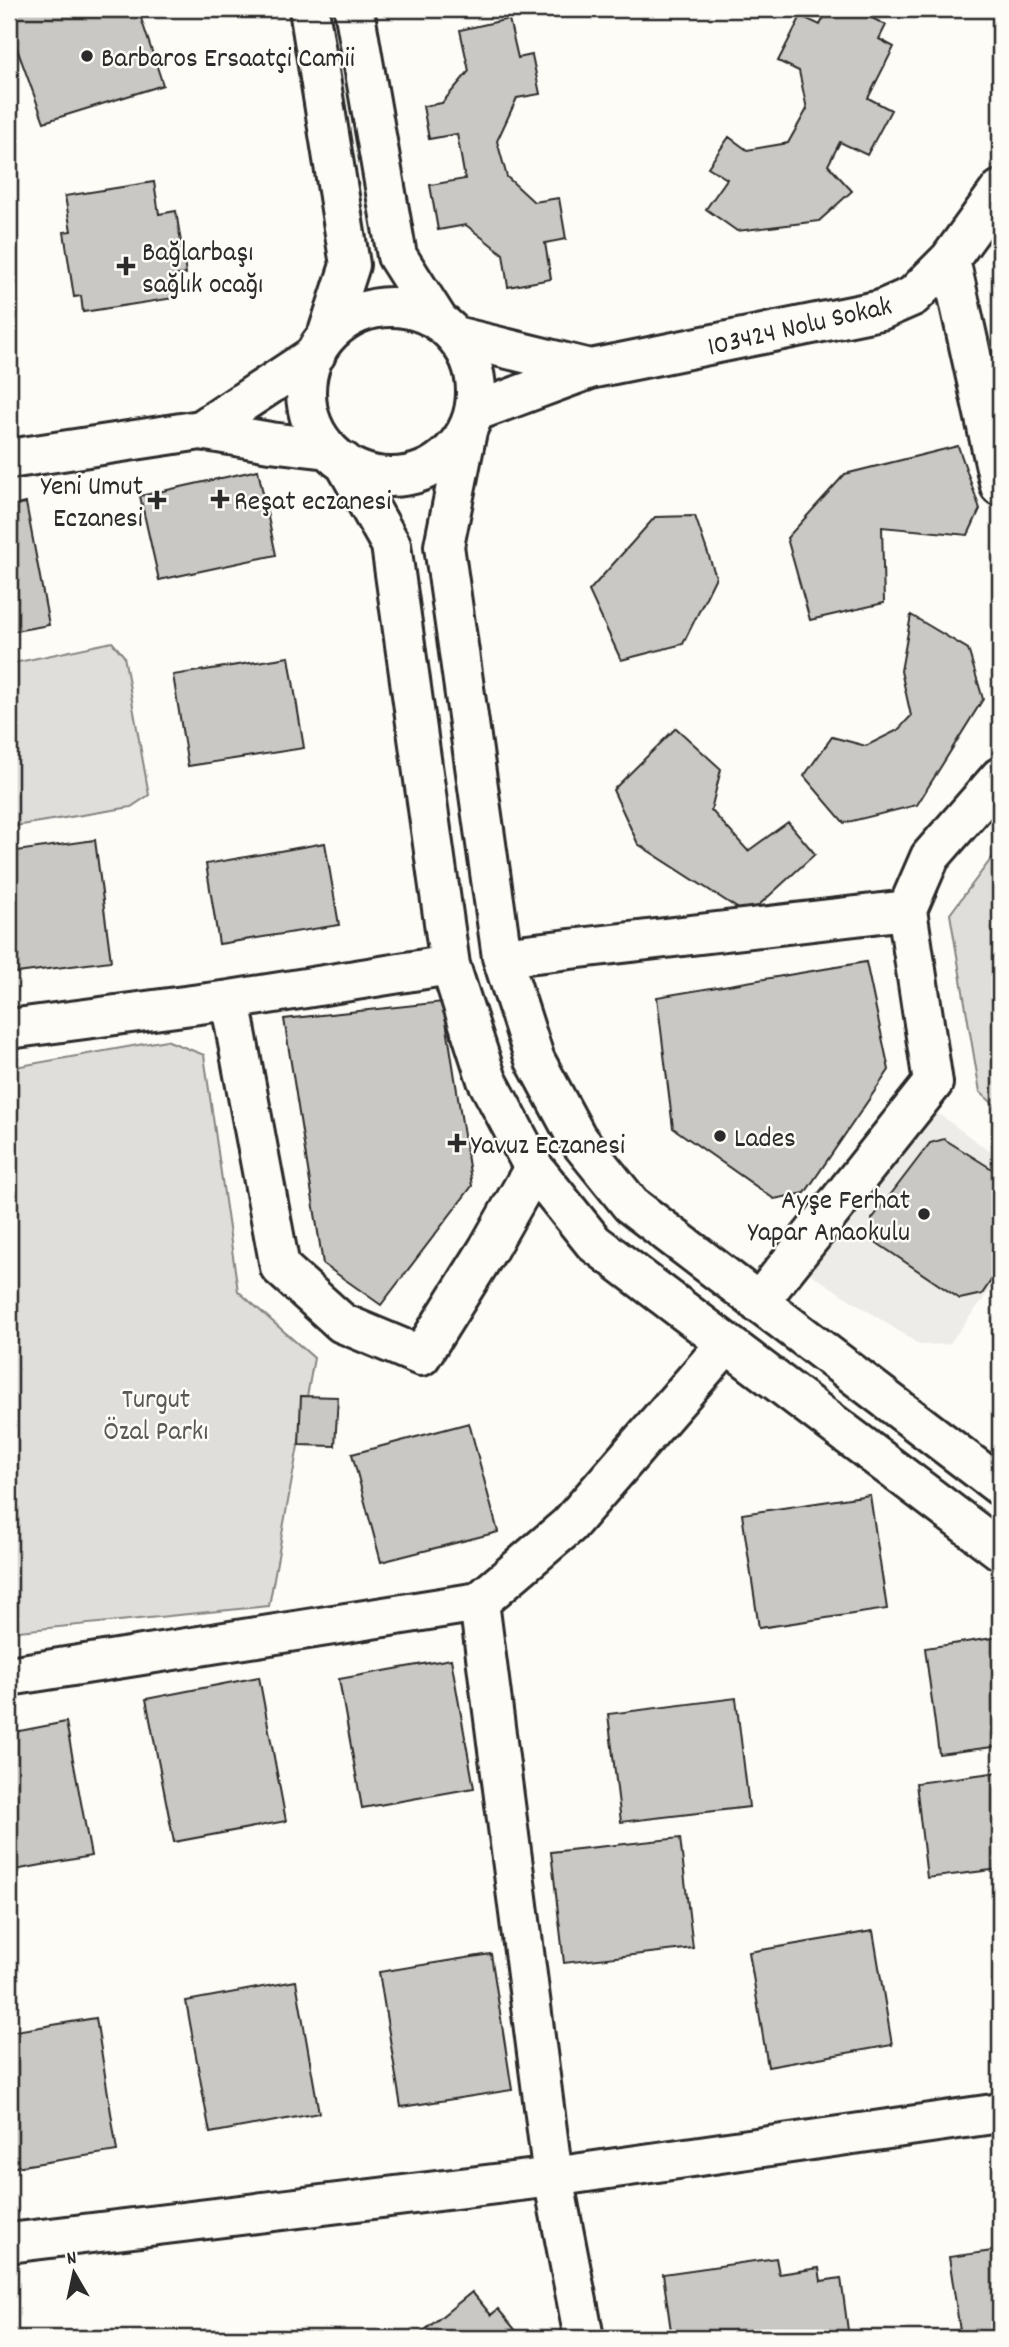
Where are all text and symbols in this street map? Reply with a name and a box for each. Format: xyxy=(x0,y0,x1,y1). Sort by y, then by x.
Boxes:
place label: Barbaros Ersaatçi Camii xyxy=(101,41,355,81)
marker: Barbaros Ersaatçi Camii xyxy=(79,48,95,64)
place label: Bağlarbaşı sağlık ocağı xyxy=(142,235,263,307)
marker: Bağlarbaşı sağlık ocağı xyxy=(116,256,136,276)
street label: 103424 Nolu Sokak xyxy=(704,288,896,370)
place label: Yeni Umut Eczanesi xyxy=(41,469,143,541)
place label: Reşat eczanesi xyxy=(234,484,391,524)
marker: Reşat eczanesi xyxy=(212,491,228,507)
marker: Yeni Umut Eczanesi xyxy=(149,492,165,508)
place label: Lades xyxy=(734,1121,796,1161)
place label: Yavuz Eczanesi xyxy=(471,1128,625,1168)
marker: Lades xyxy=(712,1128,728,1144)
marker: Yavuz Eczanesi xyxy=(449,1135,465,1151)
place label: Ayşe Ferhat Yapar Anaokulu xyxy=(748,1183,910,1255)
marker: Ayşe Ferhat Yapar Anaokulu xyxy=(916,1206,932,1222)
park label: Turgut Özal Parkı xyxy=(104,1382,208,1454)
north arrow xyxy=(38,2238,108,2308)
text: N xyxy=(65,2246,79,2274)

